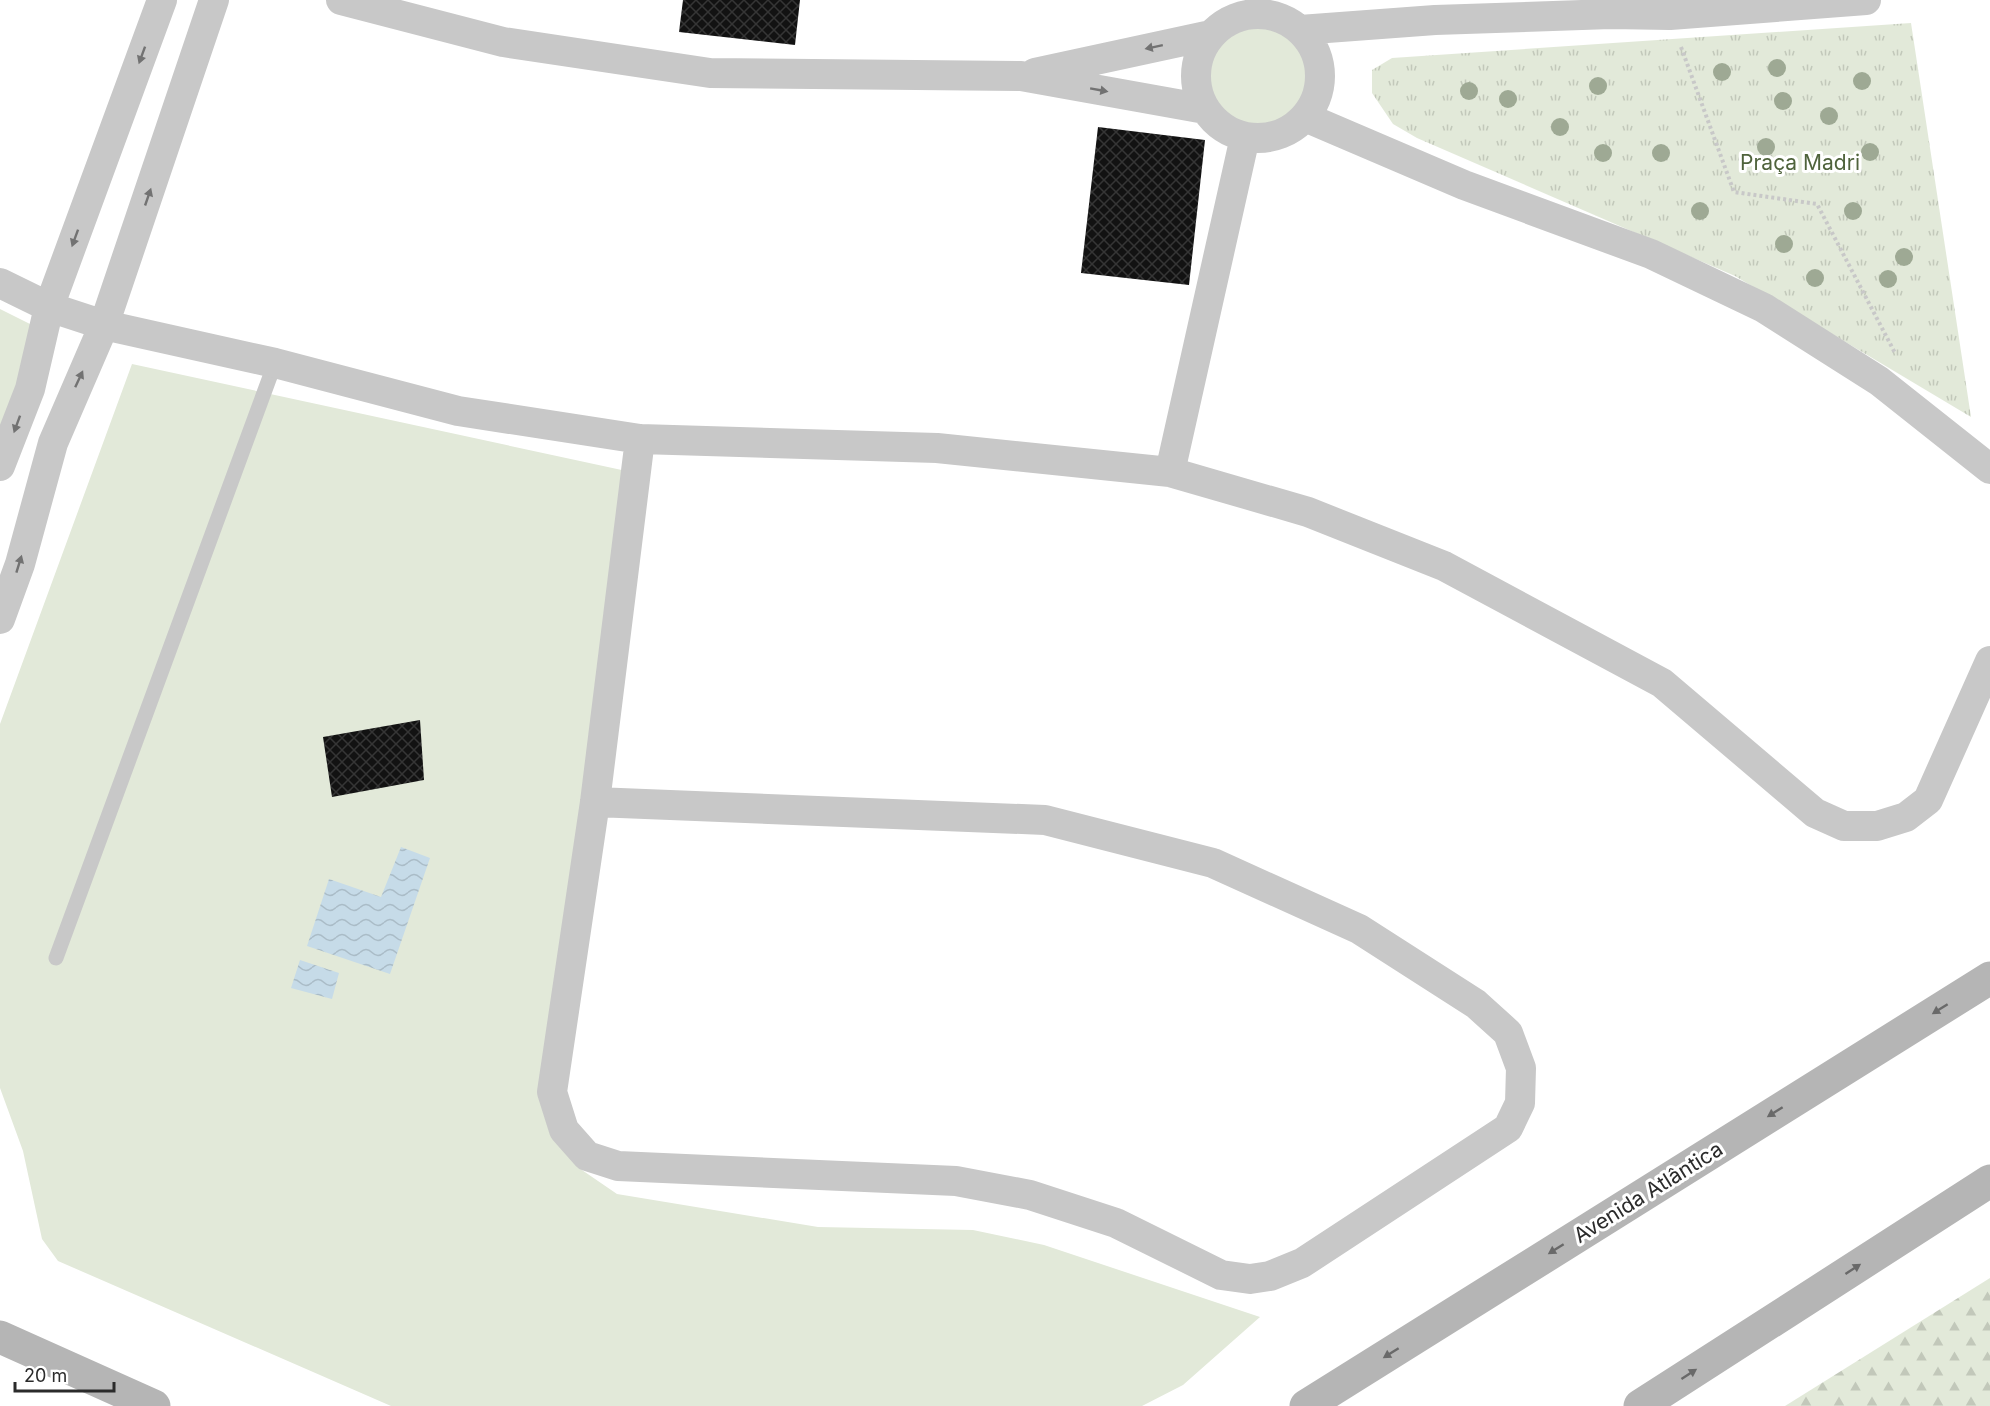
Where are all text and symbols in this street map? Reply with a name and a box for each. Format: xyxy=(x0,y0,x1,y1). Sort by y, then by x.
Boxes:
one-way arrow xyxy=(1144,43,1163,53)
one-way arrow xyxy=(137,46,146,64)
one-way arrow xyxy=(1089,86,1108,95)
park label: Praça Madri xyxy=(1740,150,1860,175)
one-way arrow xyxy=(143,188,153,206)
one-way arrow xyxy=(69,229,79,247)
one-way arrow xyxy=(75,370,85,388)
one-way arrow xyxy=(12,415,22,433)
one-way arrow xyxy=(15,555,24,573)
one-way arrow xyxy=(1932,1003,1949,1014)
one-way arrow xyxy=(1767,1107,1783,1118)
street label: Avenida Atlântica xyxy=(1569,1136,1727,1248)
one-way arrow xyxy=(1548,1244,1565,1255)
one-way arrow xyxy=(1845,1264,1861,1275)
one-way arrow xyxy=(1383,1347,1399,1358)
scale bar xyxy=(15,1355,114,1393)
text: 20 m xyxy=(24,1365,67,1386)
one-way arrow xyxy=(1681,1369,1697,1380)

